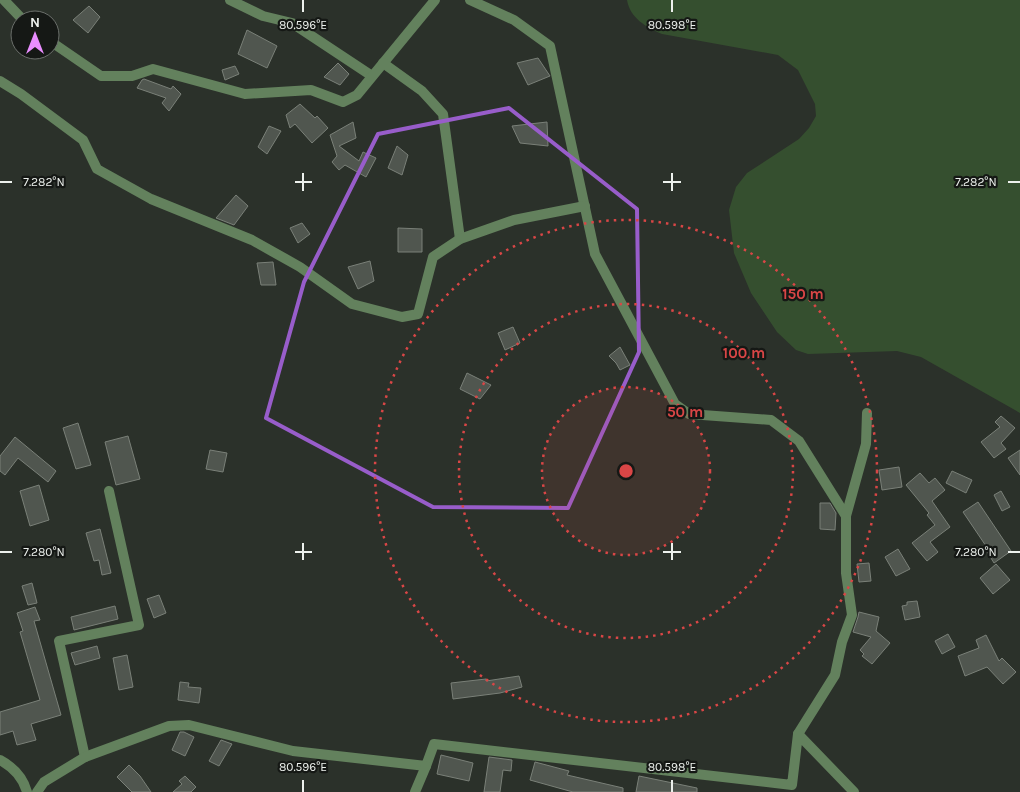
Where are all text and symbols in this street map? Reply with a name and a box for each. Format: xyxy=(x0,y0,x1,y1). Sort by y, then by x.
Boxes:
north arrow xyxy=(10,10,60,60)
text: N xyxy=(30,14,40,31)
text: 80.596°E xyxy=(279,18,327,32)
text: 80.598°E xyxy=(648,18,696,32)
text: 7.282°N xyxy=(23,175,65,189)
text: 7.282°N xyxy=(955,175,997,189)
text: 150 m xyxy=(782,285,824,303)
text: 100 m xyxy=(723,344,765,362)
text: 50 m xyxy=(667,403,703,421)
centre of rings xyxy=(617,462,635,480)
text: 7.280°N xyxy=(23,545,65,559)
text: 7.280°N xyxy=(955,545,997,559)
text: 80.596°E xyxy=(279,760,327,774)
text: 80.598°E xyxy=(648,760,696,774)

